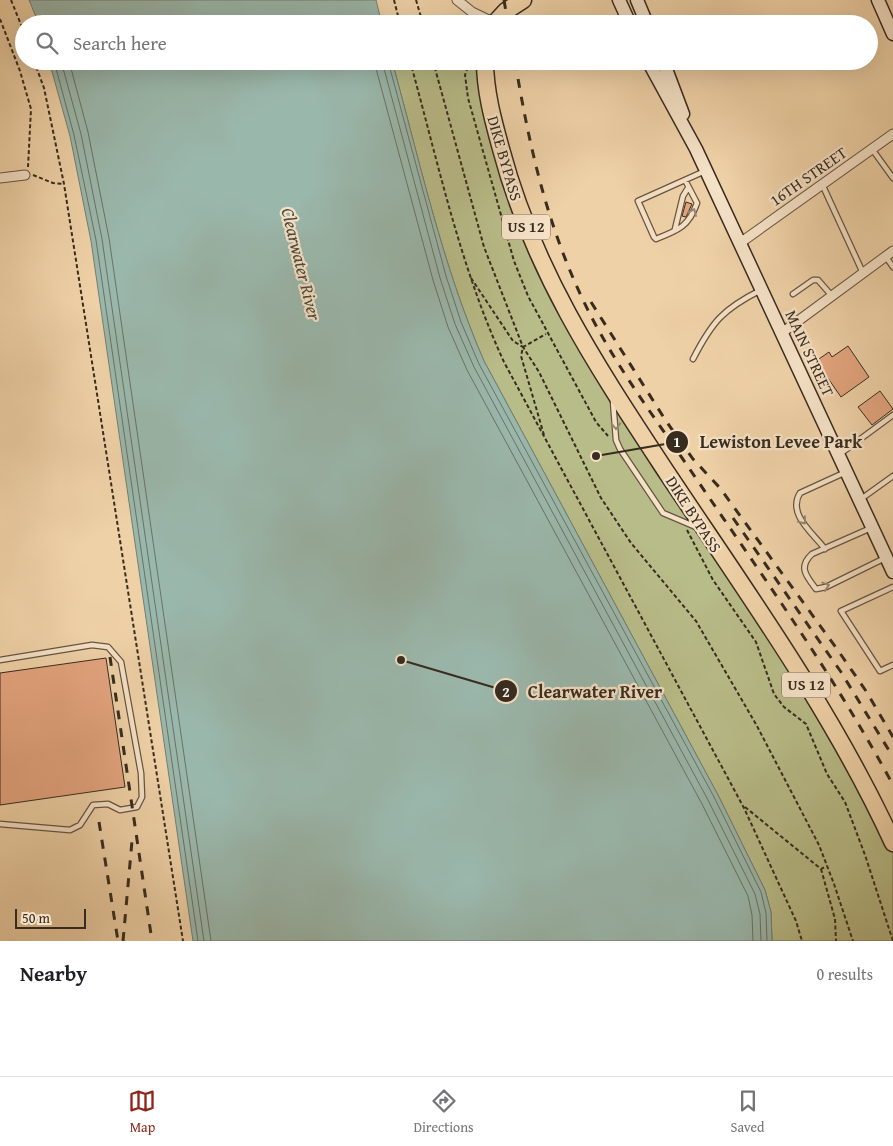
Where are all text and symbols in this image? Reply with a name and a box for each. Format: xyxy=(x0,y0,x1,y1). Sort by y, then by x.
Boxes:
search box xyxy=(15,15,878,70)
icon: search xyxy=(33,29,61,57)
text: Search here xyxy=(73,29,167,57)
street label: DIKE BYPASS xyxy=(481,113,529,203)
street label: 16TH STREET xyxy=(764,140,852,212)
water label: Clearwater River xyxy=(274,205,329,324)
one-way arrow xyxy=(687,208,698,217)
road number: US 12 xyxy=(502,214,550,240)
street label: MAIN STREET xyxy=(779,306,841,400)
one-way arrow xyxy=(610,422,621,430)
callout: Lewiston Levee Park xyxy=(665,425,872,458)
text: Lewiston Levee Park xyxy=(700,428,863,455)
text: 1 xyxy=(673,431,681,452)
street label: DIKE BYPASS xyxy=(660,471,728,557)
one-way arrow xyxy=(798,515,806,524)
one-way arrow xyxy=(821,581,830,591)
road number: US 12 xyxy=(782,672,830,698)
callout: Clearwater River xyxy=(493,675,673,708)
text: Clearwater River xyxy=(528,678,663,705)
text: 2 xyxy=(502,681,510,702)
scale bar xyxy=(15,906,86,929)
text: 50 m xyxy=(22,908,50,928)
text: Nearby xyxy=(20,958,87,989)
text: 0 results xyxy=(816,962,873,986)
tab: Map xyxy=(128,1087,156,1137)
tab: Directions xyxy=(413,1087,474,1137)
tab: Saved xyxy=(731,1087,765,1137)

